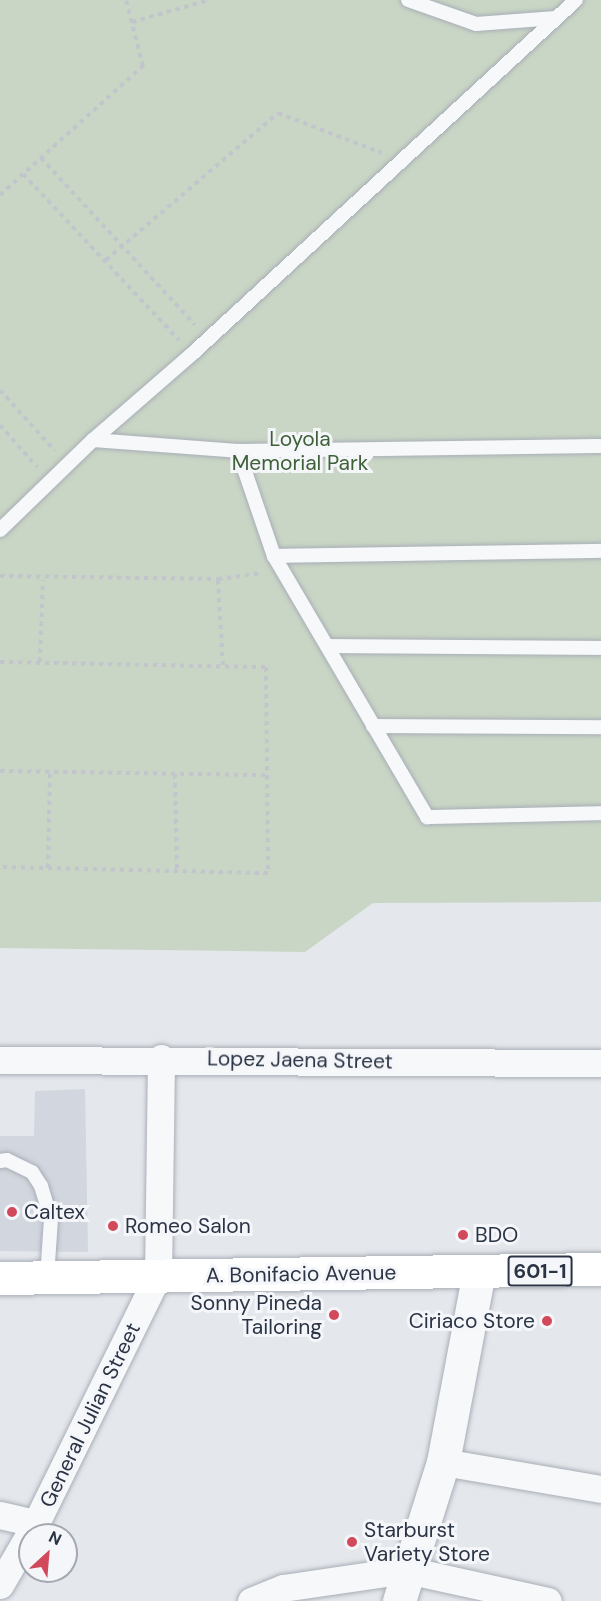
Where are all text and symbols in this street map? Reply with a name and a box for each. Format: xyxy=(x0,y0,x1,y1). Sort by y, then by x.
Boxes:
park label: Loyola Memorial Park xyxy=(232,426,368,476)
street label: Lopez Jaena Street xyxy=(207,1046,393,1074)
place label: Caltex xyxy=(24,1199,85,1225)
marker: Caltex xyxy=(5,1205,19,1219)
place label: Romeo Salon xyxy=(125,1213,251,1239)
marker: Romeo Salon xyxy=(106,1219,120,1233)
place label: BDO xyxy=(475,1222,518,1248)
marker: BDO xyxy=(456,1228,470,1242)
road number: 601-1 xyxy=(507,1254,573,1288)
street label: A. Bonifacio Avenue xyxy=(206,1260,396,1288)
place label: Sonny Pineda Tailoring xyxy=(191,1290,322,1340)
marker: Sonny Pineda Tailoring xyxy=(327,1308,341,1322)
place label: Ciriaco Store xyxy=(409,1308,535,1334)
marker: Ciriaco Store xyxy=(540,1314,554,1328)
street label: General Julian Street xyxy=(34,1319,146,1511)
place label: Starburst Variety Store xyxy=(364,1517,490,1567)
north arrow xyxy=(18,1523,78,1583)
text: N xyxy=(45,1526,65,1550)
marker: Starburst Variety Store xyxy=(345,1535,359,1549)

